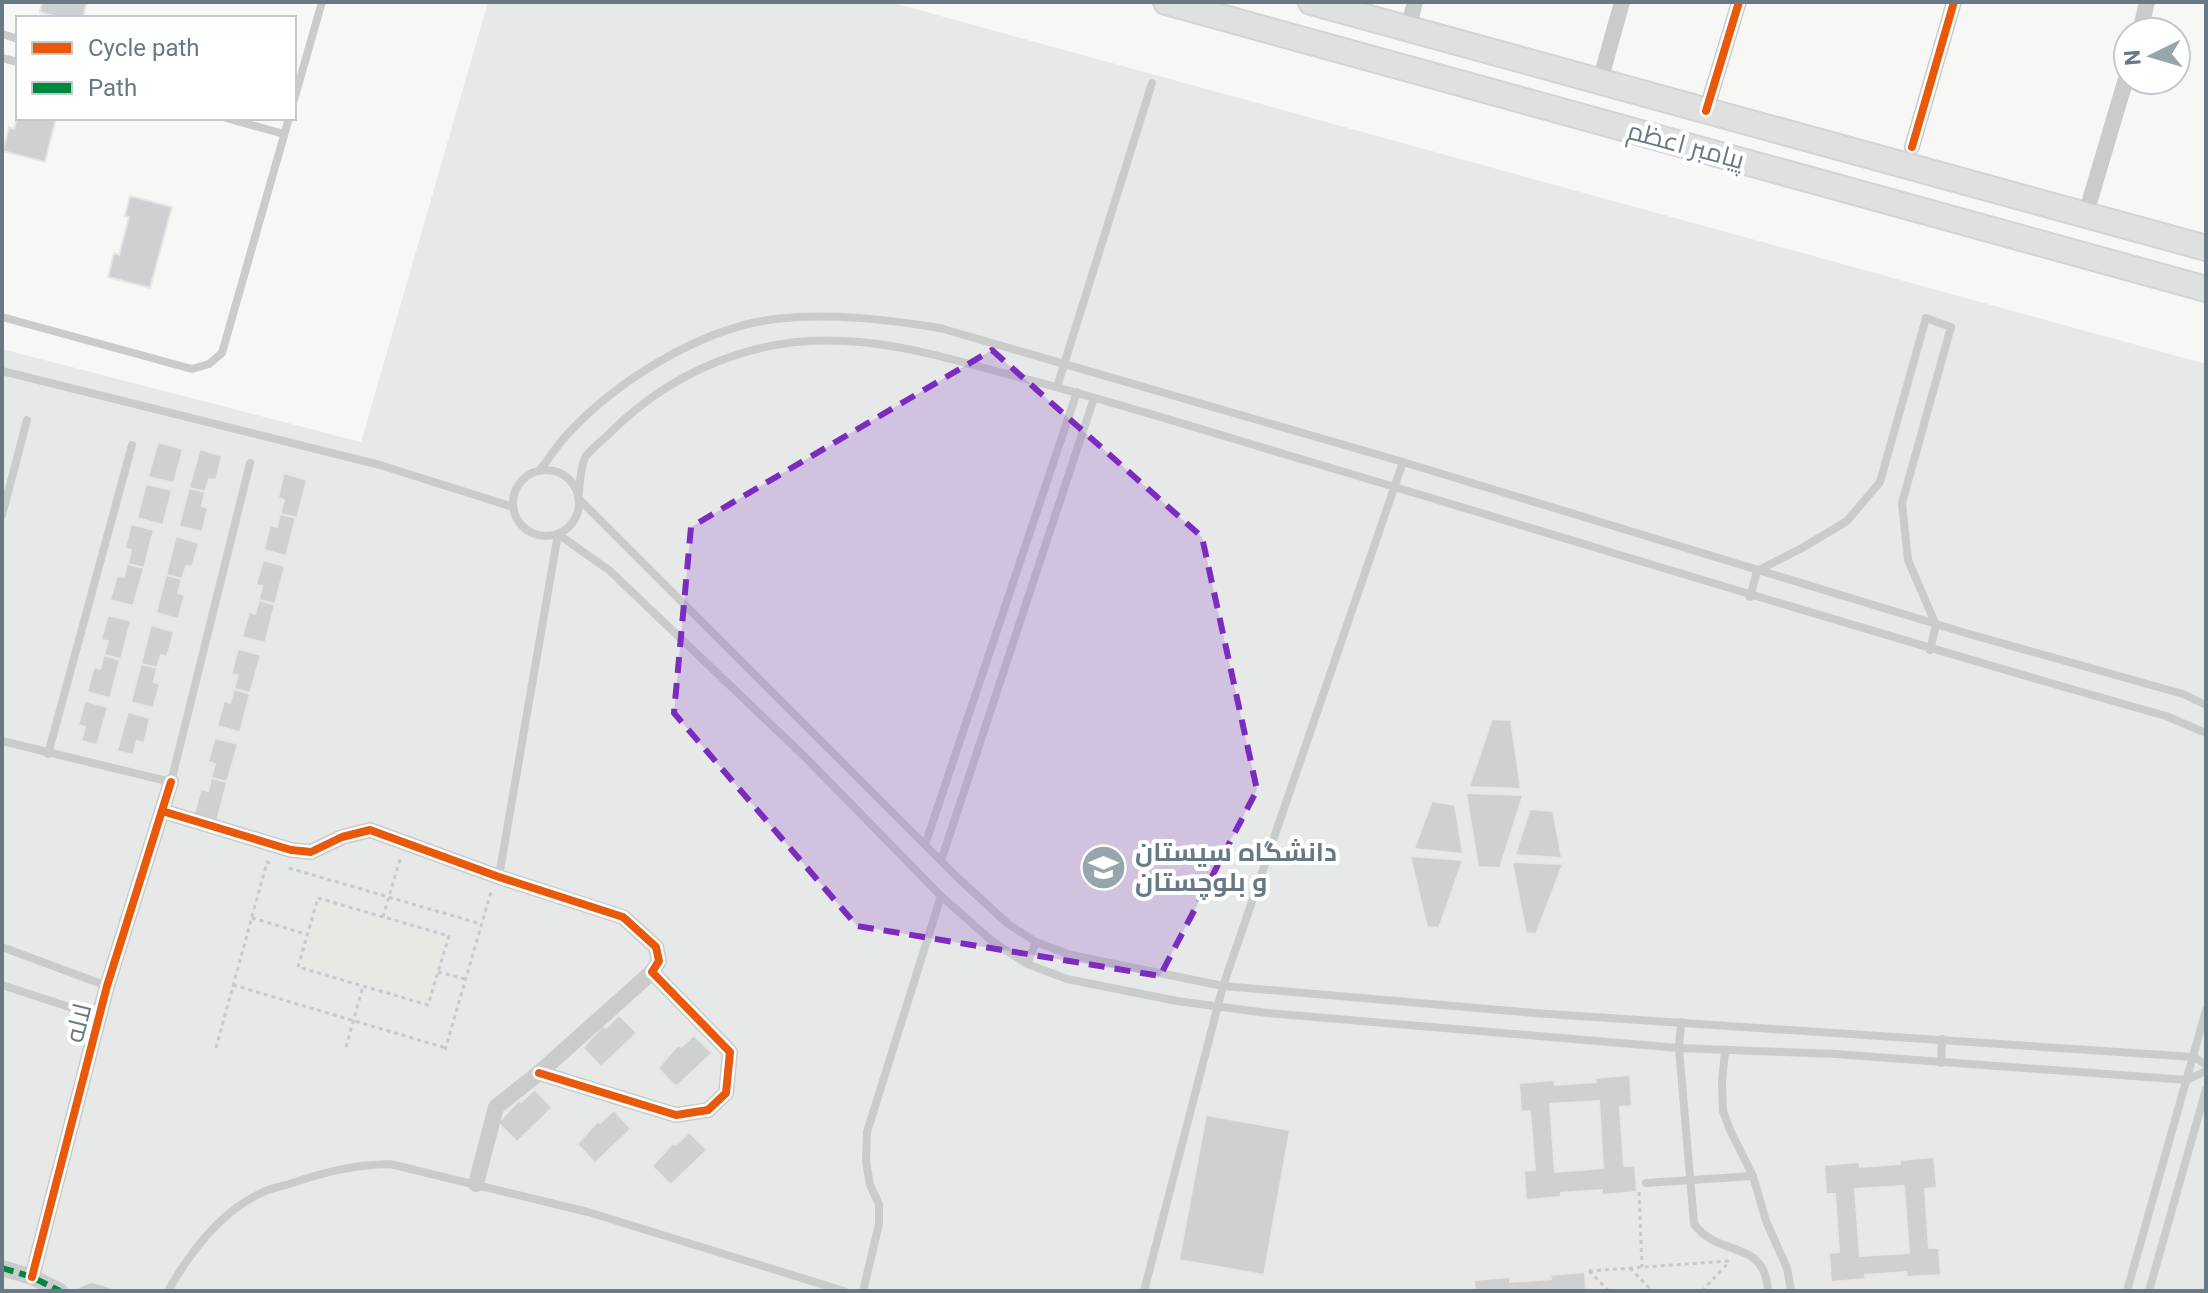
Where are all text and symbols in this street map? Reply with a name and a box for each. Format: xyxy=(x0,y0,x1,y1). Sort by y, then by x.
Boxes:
legend xyxy=(16,16,296,120)
north arrow xyxy=(2112,16,2192,96)
text: Cycle path xyxy=(88,34,200,62)
text: N xyxy=(2119,49,2146,67)
text: Path xyxy=(88,74,137,102)
street label: پیامبر اعظم xyxy=(1623,115,1748,178)
place label: دانشگاه سیستان و بلوچستان xyxy=(1135,837,1337,900)
school or university icon: دانشگاه سیستان و بلوچستان xyxy=(1080,843,1128,891)
street label: لاله xyxy=(59,1000,97,1046)

